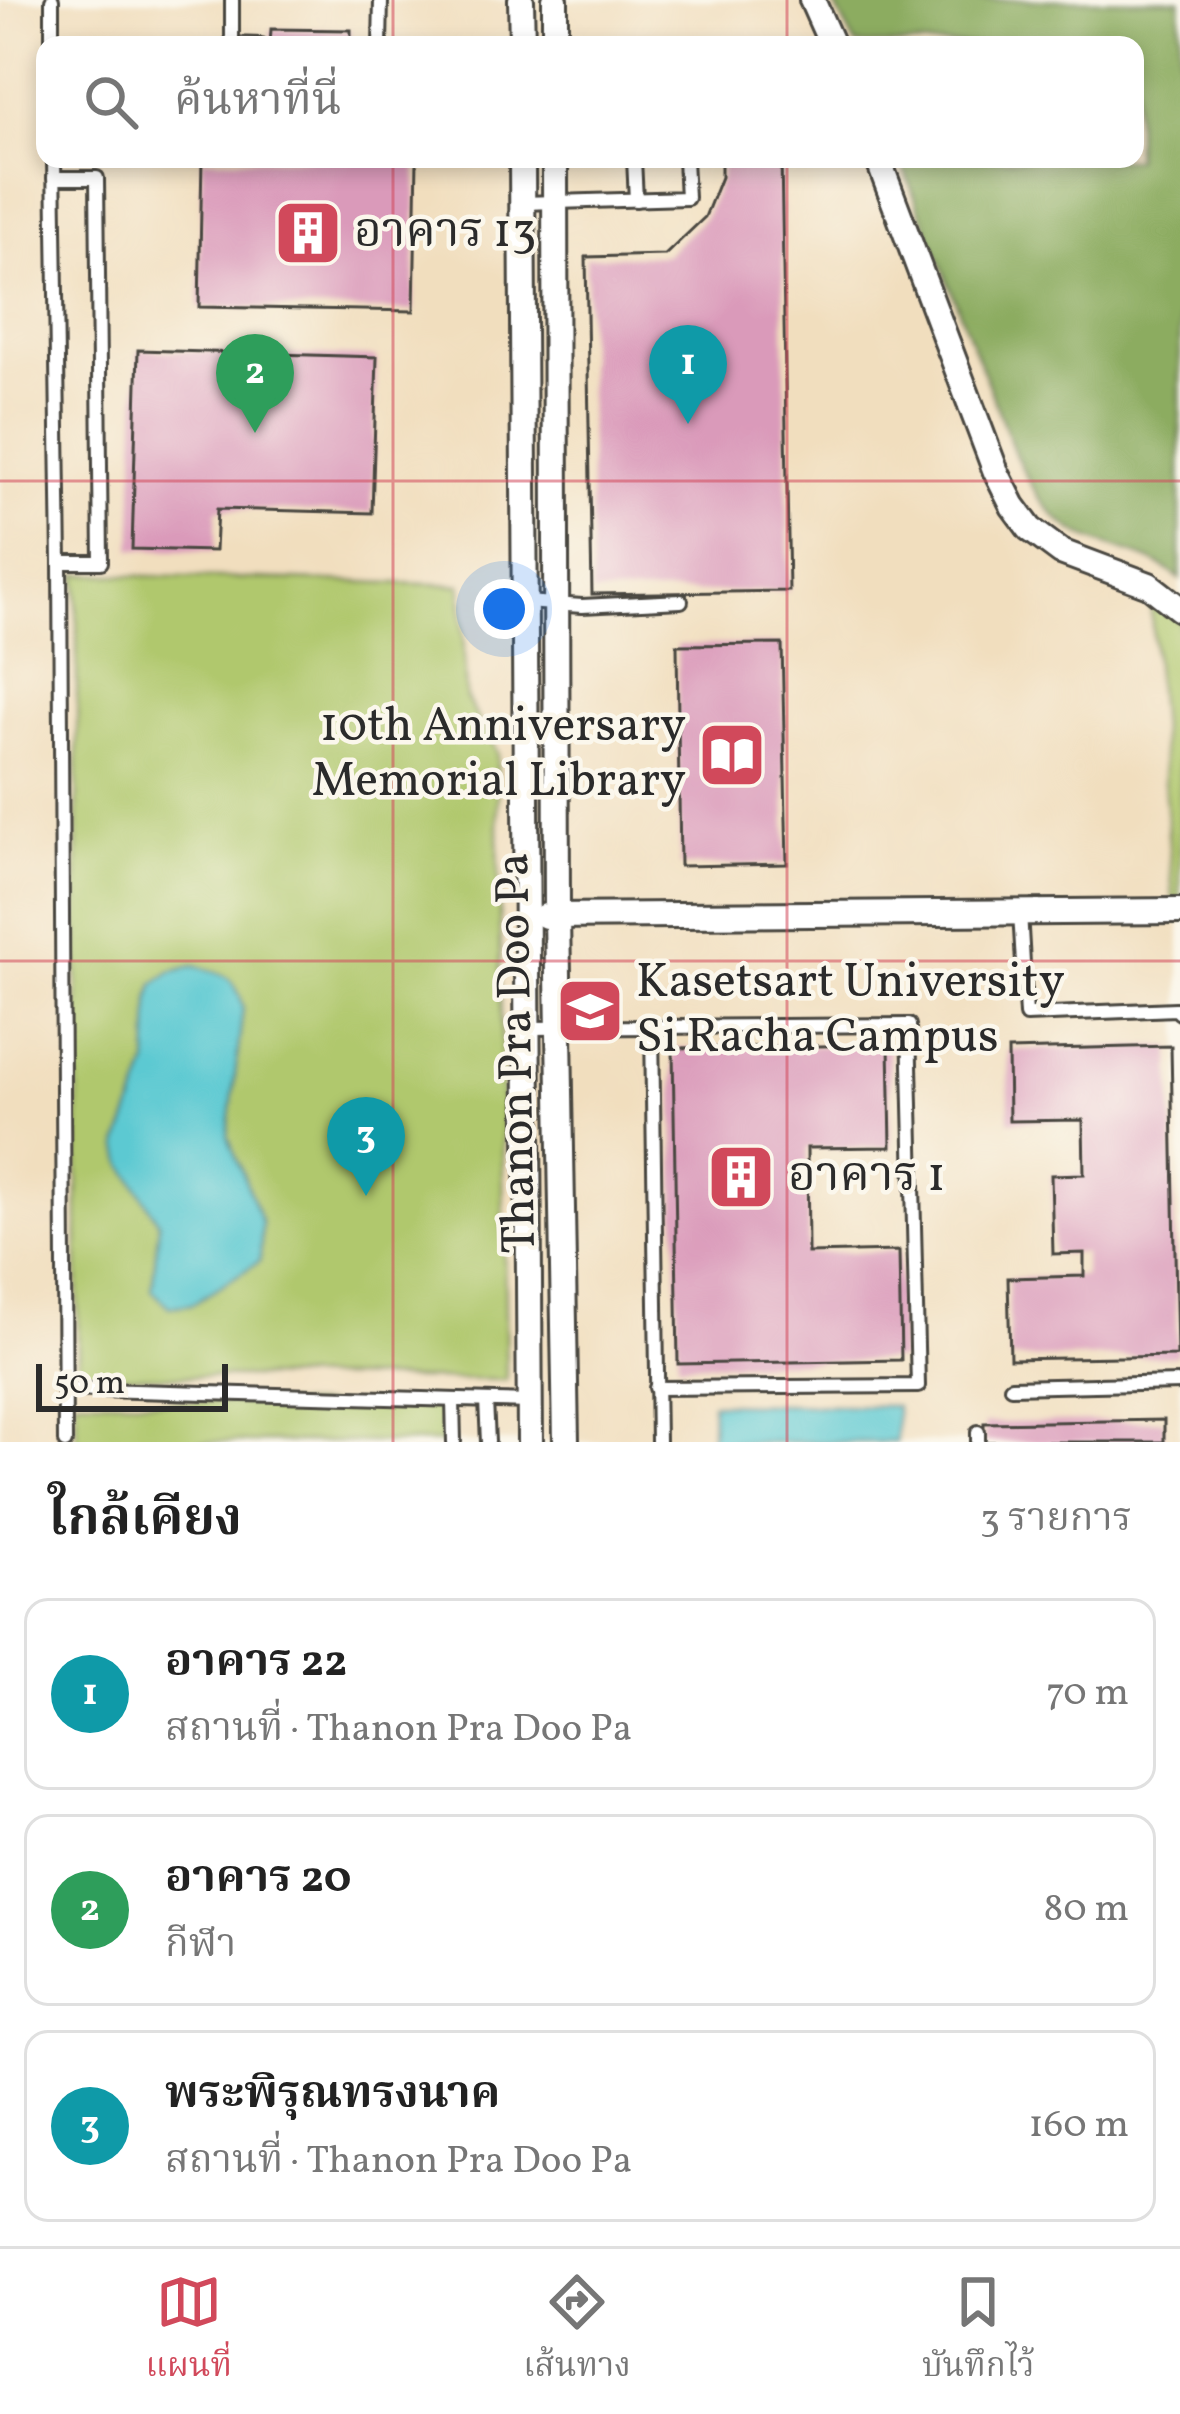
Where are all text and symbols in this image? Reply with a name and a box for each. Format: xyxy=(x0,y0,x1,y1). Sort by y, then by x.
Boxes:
search box xyxy=(36,36,1144,168)
icon: search xyxy=(78,69,144,135)
text: ค้นหาที่นี่ xyxy=(174,71,342,134)
building icon: อาคาร 13 xyxy=(273,198,343,268)
place label: อาคาร 13 xyxy=(354,200,536,267)
pin: 1 xyxy=(649,325,727,424)
pin: 2 xyxy=(216,334,294,433)
your location xyxy=(474,579,534,639)
place label: 10th Anniversary Memorial Library xyxy=(311,694,686,816)
library icon: 10th Anniversary Memorial Library xyxy=(697,720,767,790)
street label: Thanon Pra Doo Pa xyxy=(481,852,555,1254)
place label: Kasetsart University Si Racha Campus xyxy=(636,950,1065,1072)
school or university icon: Kasetsart University Si Racha Campus xyxy=(555,976,625,1046)
pin: 3 xyxy=(327,1097,405,1196)
building icon: อาคาร 1 xyxy=(706,1142,776,1212)
place label: อาคาร 1 xyxy=(788,1144,946,1211)
scale bar xyxy=(36,1358,228,1411)
text: 50 m xyxy=(54,1362,125,1408)
text: ใกล้เคียง xyxy=(48,1485,242,1556)
text: 3 รายการ xyxy=(980,1493,1132,1547)
text: อาคาร 22 xyxy=(165,1632,347,1695)
text: 1 xyxy=(82,1667,98,1721)
text: 70 m xyxy=(1046,1667,1129,1721)
text: สถานที่ · Thanon Pra Doo Pa xyxy=(165,1703,632,1757)
text: อาคาร 20 xyxy=(165,1848,352,1911)
text: 2 xyxy=(80,1883,100,1937)
text: 80 m xyxy=(1043,1883,1129,1937)
text: กีฬา xyxy=(165,1919,236,1973)
text: พระพิรุณทรงนาค xyxy=(165,2064,500,2127)
text: 3 xyxy=(80,2099,100,2153)
text: 160 m xyxy=(1028,2099,1129,2153)
text: สถานที่ · Thanon Pra Doo Pa xyxy=(165,2135,632,2189)
tab: แผนที่ xyxy=(146,2269,232,2394)
tab: เส้นทาง xyxy=(523,2269,631,2394)
tab: บันทึกไว้ xyxy=(922,2269,1034,2394)

